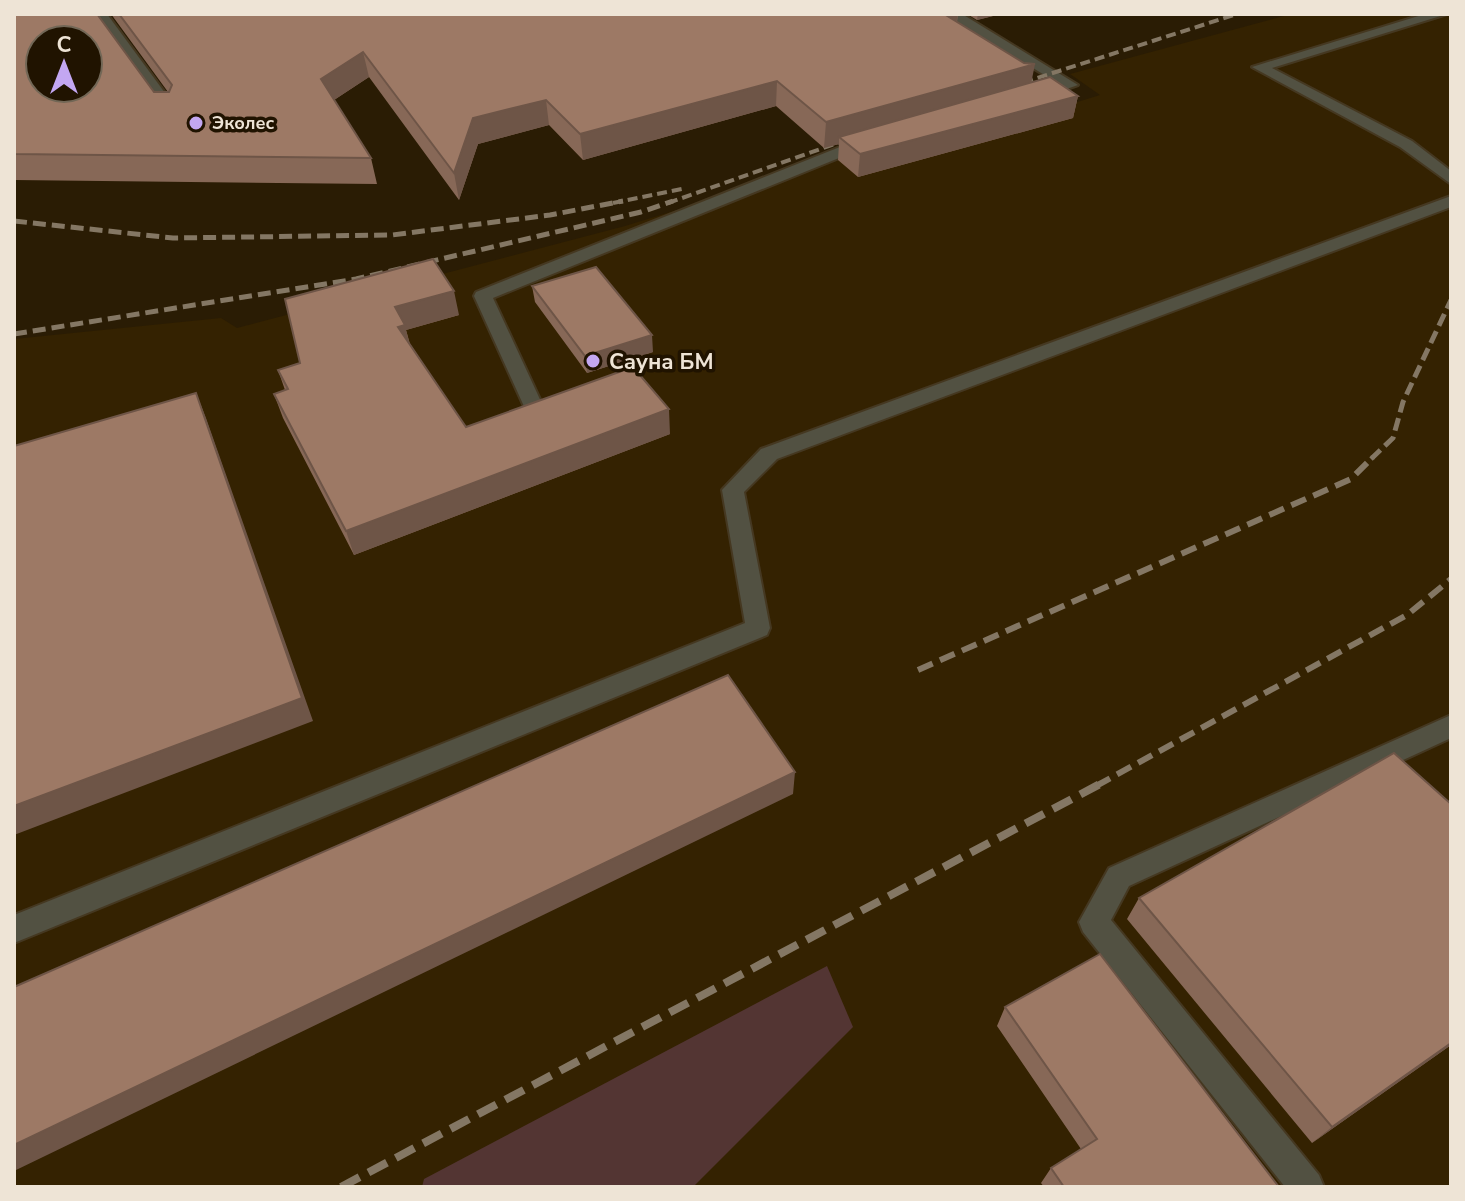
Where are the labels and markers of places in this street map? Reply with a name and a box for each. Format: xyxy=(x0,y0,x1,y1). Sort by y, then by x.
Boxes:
place label: Эколес xyxy=(212,111,274,135)
marker: Эколес xyxy=(187,114,205,132)
place label: Сауна БМ xyxy=(609,347,714,377)
marker: Сауна БМ xyxy=(584,352,602,370)

